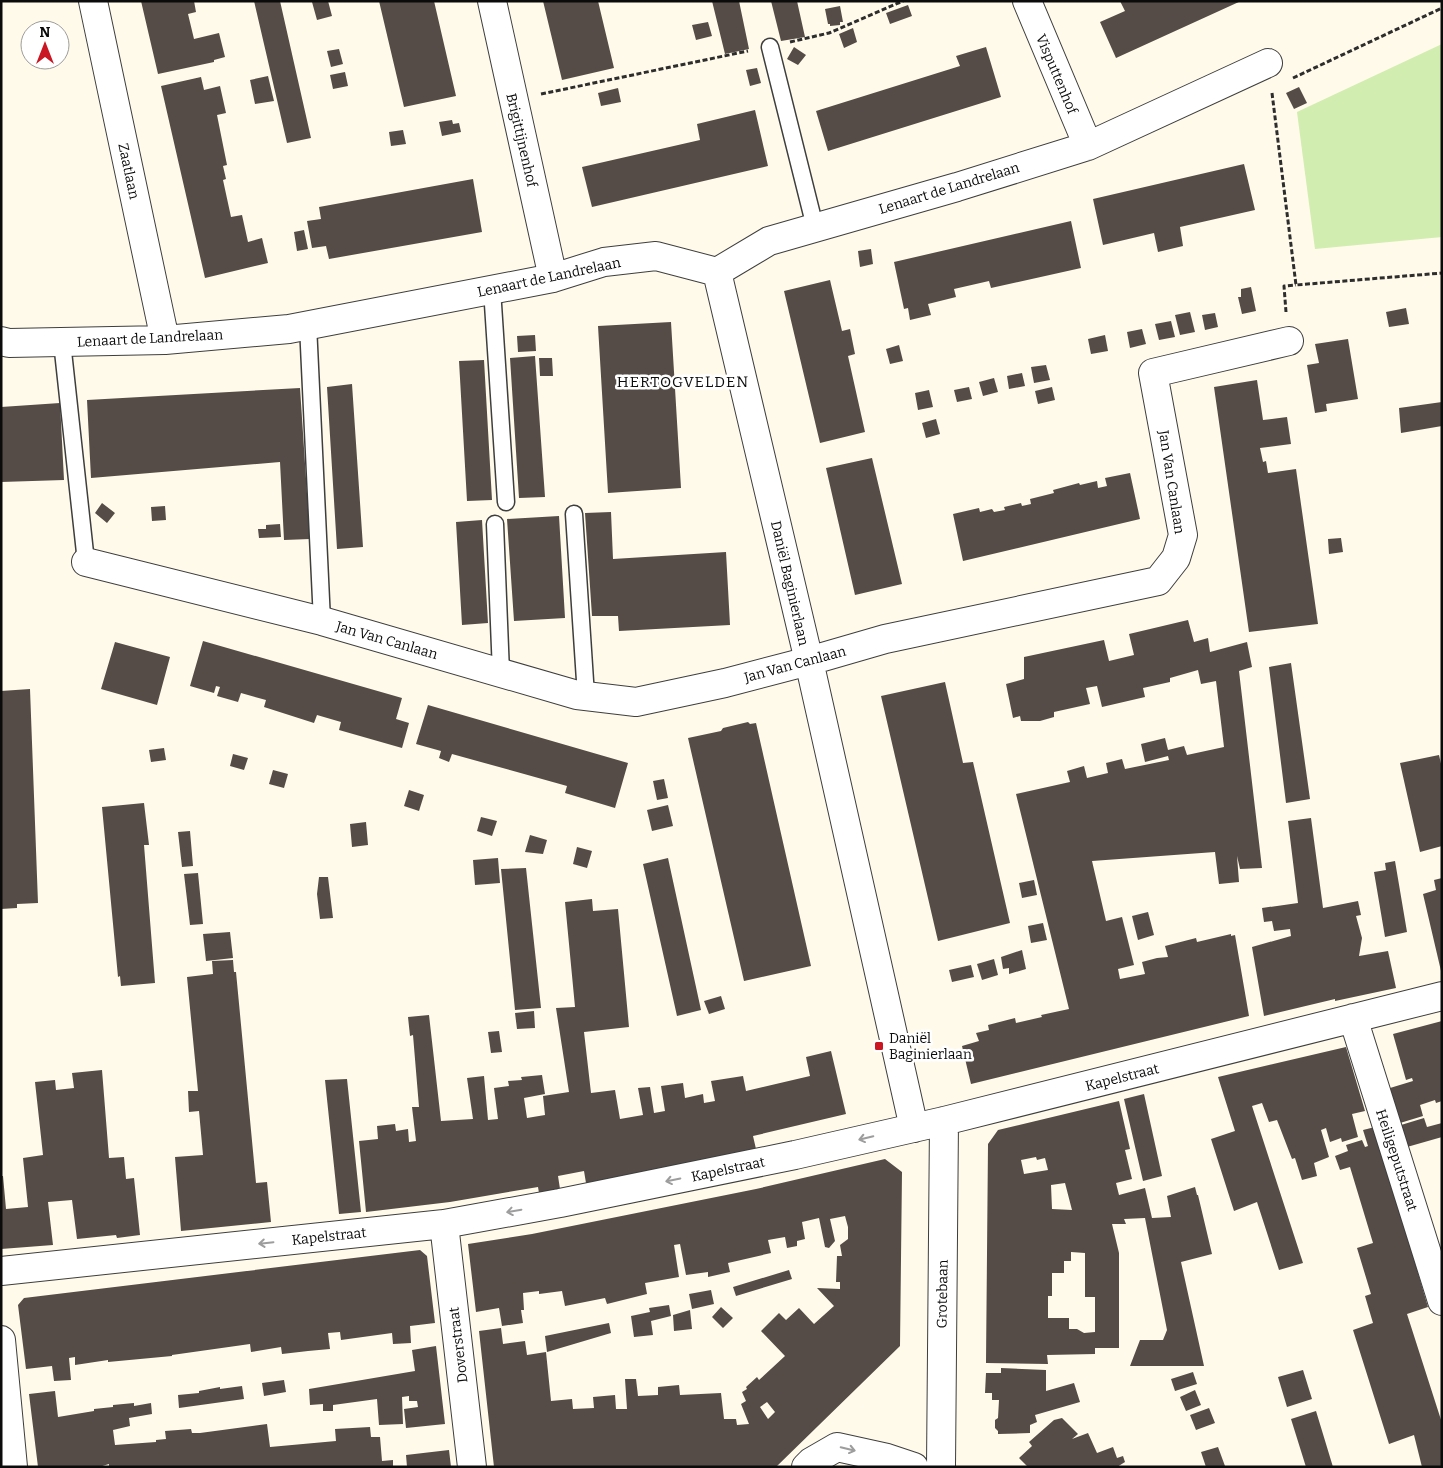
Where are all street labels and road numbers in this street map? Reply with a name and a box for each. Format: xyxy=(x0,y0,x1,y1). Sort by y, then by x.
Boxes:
street label: Visputtenhof xyxy=(1032,32,1081,118)
street label: Brigittijnenhof xyxy=(502,91,541,190)
street label: Zaatlaan xyxy=(114,142,143,201)
street label: Lenaart de Landrelaan xyxy=(877,159,1022,218)
street label: Lenaart de Landrelaan xyxy=(476,254,622,301)
street label: Lenaart de Landrelaan xyxy=(77,326,224,351)
street label: Jan Van Canlaan xyxy=(1155,428,1188,535)
street label: Daniël Baginierlaan xyxy=(767,519,812,647)
street label: Jan Van Canlaan xyxy=(333,618,440,663)
street label: Jan Van Canlaan xyxy=(741,643,848,687)
street label: Kapelstraat xyxy=(1084,1060,1161,1095)
street label: Heiligeputstraat xyxy=(1372,1107,1421,1213)
street label: Kapelstraat xyxy=(690,1153,767,1186)
street label: Kapelstraat xyxy=(291,1224,367,1249)
street label: Grotebaan xyxy=(933,1259,952,1329)
street label: Doverstraat xyxy=(445,1306,472,1384)

